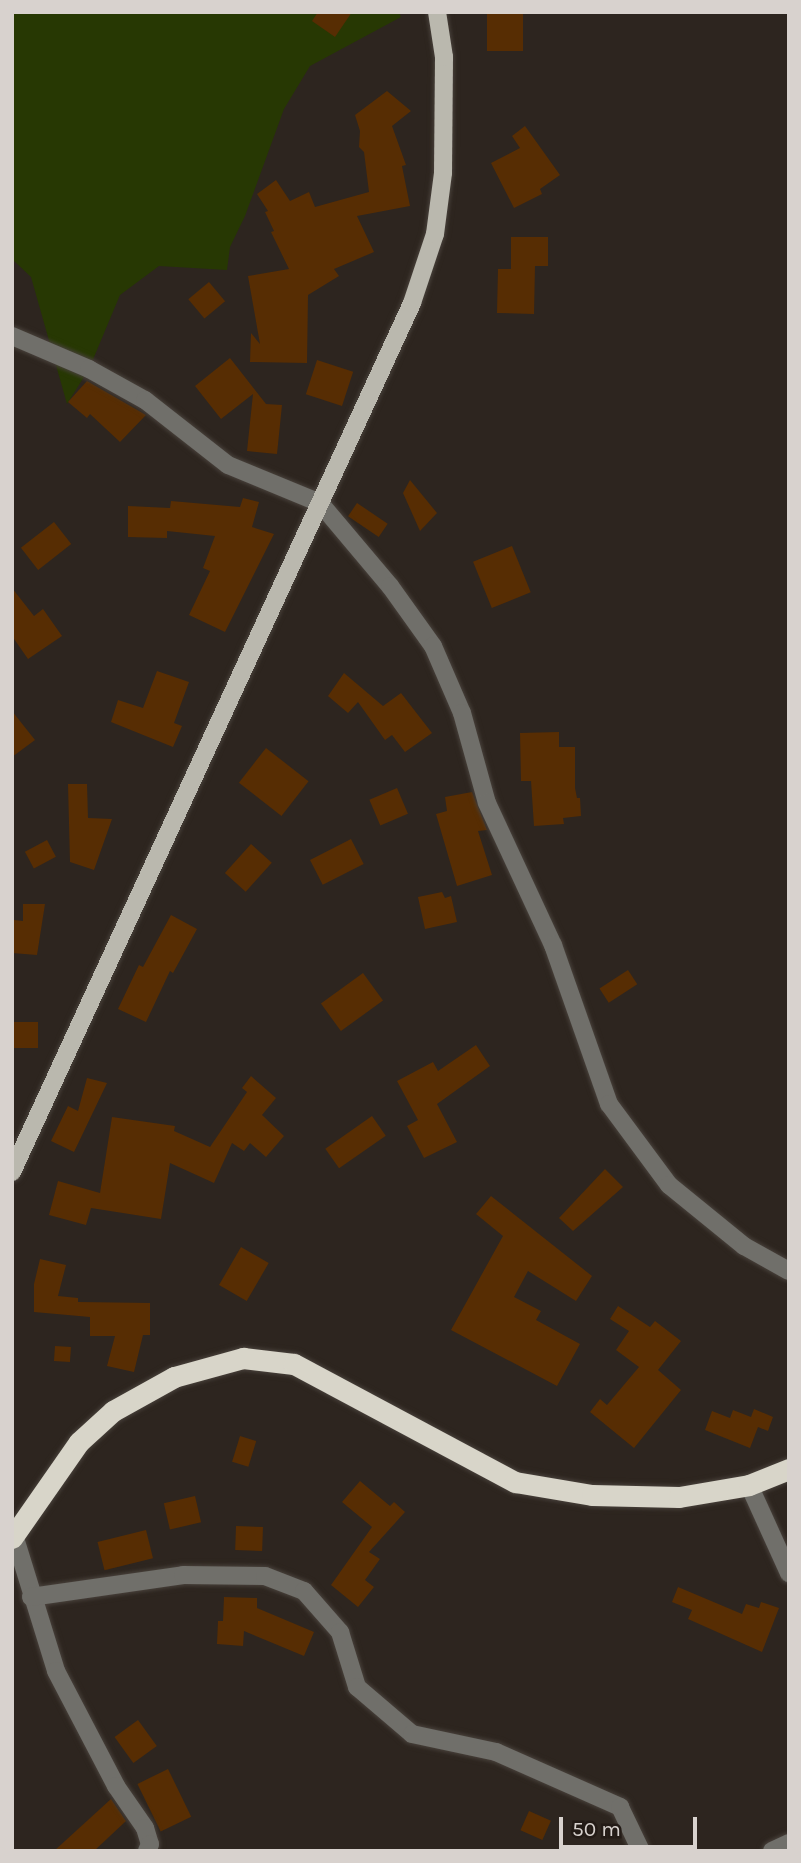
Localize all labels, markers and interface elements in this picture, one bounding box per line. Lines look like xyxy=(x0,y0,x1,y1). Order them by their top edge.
scale bar xyxy=(563,1804,701,1848)
text: 50 m xyxy=(572,1817,621,1841)

